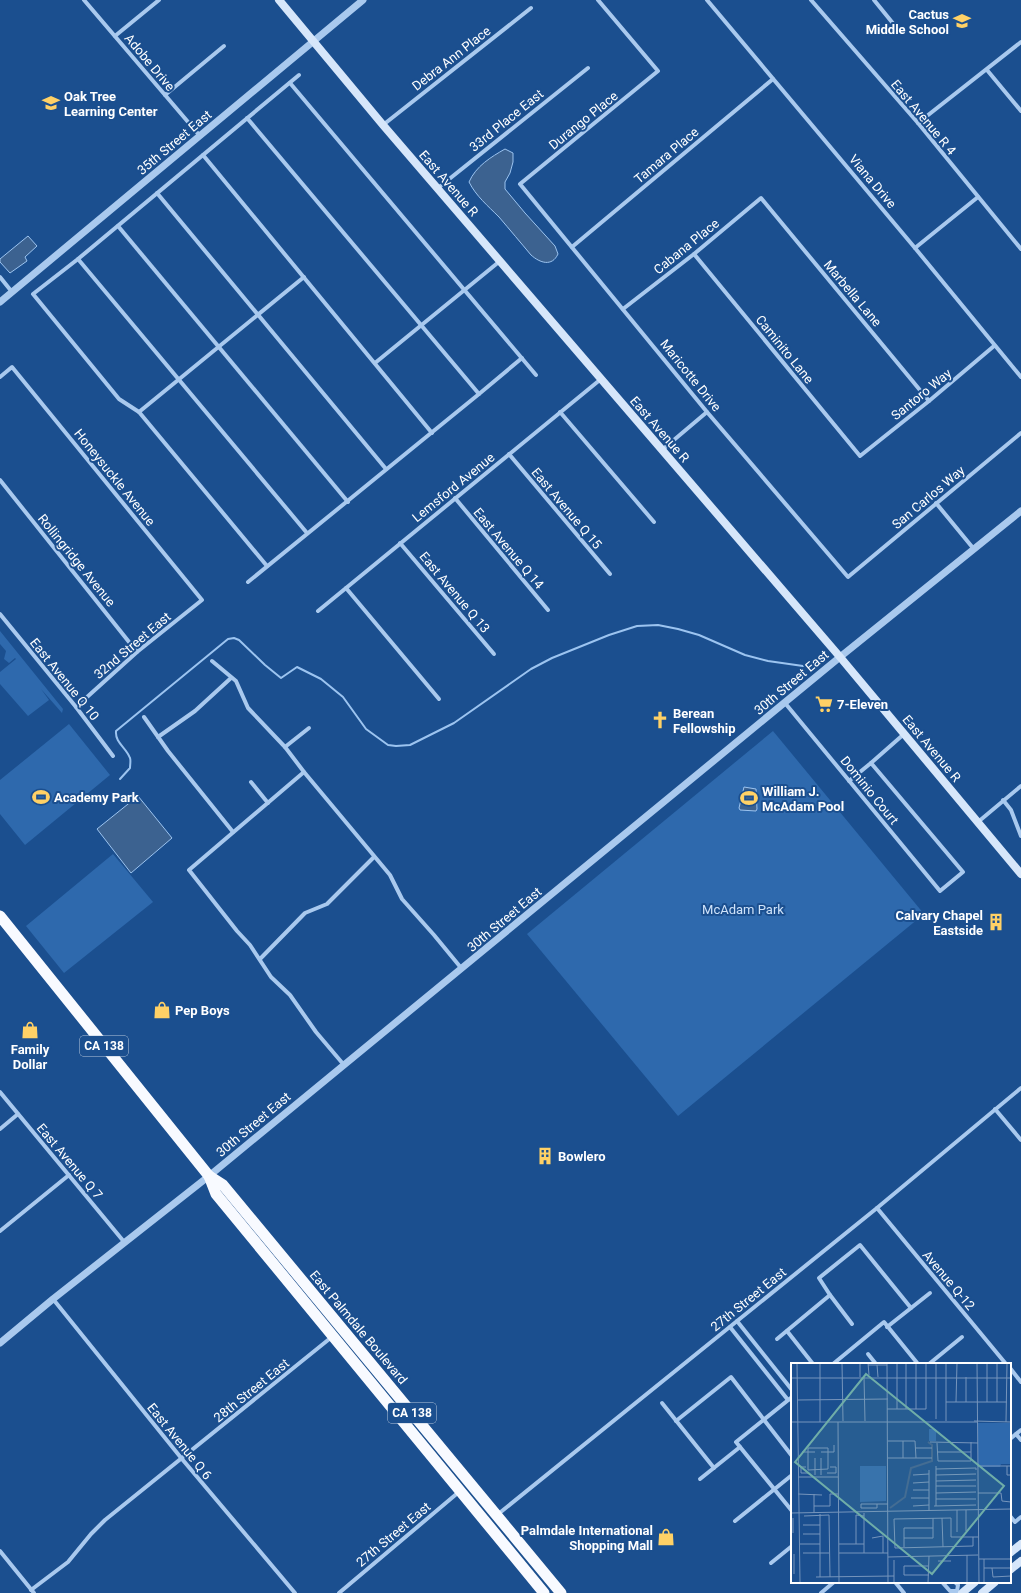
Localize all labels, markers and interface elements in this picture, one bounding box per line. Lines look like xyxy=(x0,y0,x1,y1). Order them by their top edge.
place label: Cactus Middle School xyxy=(866,7,949,37)
school or university icon: Cactus Middle School xyxy=(952,11,972,31)
street label: Debra Ann Place xyxy=(409,23,494,94)
street label: Adobe Drive xyxy=(121,31,178,94)
street label: East Avenue R 4 xyxy=(888,77,960,158)
street label: 33rd Place East xyxy=(467,86,546,155)
street label: Durango Place xyxy=(546,88,621,153)
place label: Oak Tree Learning Center xyxy=(64,89,158,119)
school or university icon: Oak Tree Learning Center xyxy=(41,93,61,113)
street label: 35th Street East xyxy=(134,107,214,178)
street label: Tamara Place xyxy=(631,124,702,187)
street label: East Avenue R xyxy=(416,147,481,219)
street label: Viana Drive xyxy=(846,152,899,211)
street label: Cabana Place xyxy=(651,215,722,277)
street label: Marbella Lane xyxy=(821,257,885,330)
street label: Caminito Lane xyxy=(753,312,817,386)
street label: Maricotte Drive xyxy=(657,336,724,414)
street label: Santoro Way xyxy=(888,366,954,423)
street label: East Avenue R xyxy=(627,393,692,465)
street label: Honeysuckle Avenue xyxy=(71,426,158,529)
street label: Lemsford Avenue xyxy=(409,450,497,525)
street label: San Carlos Way xyxy=(889,463,968,532)
street label: East Avenue Q 15 xyxy=(528,465,605,552)
street label: East Avenue Q 14 xyxy=(470,505,547,592)
street label: Rollingridge Avenue xyxy=(35,511,118,609)
street label: East Avenue Q 13 xyxy=(416,549,493,636)
street label: 32nd Street East xyxy=(91,609,174,682)
street label: East Avenue Q 10 xyxy=(27,635,102,723)
street label: 30th Street East xyxy=(751,647,831,718)
supermarket icon: 7-Eleven xyxy=(814,694,834,714)
place label: 7-Eleven xyxy=(837,697,888,712)
place label: Berean Fellowship xyxy=(673,706,736,736)
church icon: Berean Fellowship xyxy=(650,710,670,730)
street label: East Avenue R xyxy=(899,712,964,785)
street label: Dominio Court xyxy=(838,753,902,827)
place label: William J. McAdam Pool xyxy=(762,784,844,814)
sports icon: Academy Park xyxy=(31,787,51,807)
sports icon: William J. McAdam Pool xyxy=(739,788,759,808)
place label: Academy Park xyxy=(54,790,140,805)
street label: 30th Street East xyxy=(464,884,544,955)
park label: McAdam Park xyxy=(702,902,784,917)
place label: Calvary Chapel Eastside xyxy=(895,908,983,938)
building icon: Calvary Chapel Eastside xyxy=(986,912,1006,932)
shop icon: Pep Boys xyxy=(152,1000,172,1020)
place label: Pep Boys xyxy=(175,1003,230,1018)
shop icon: Family Dollar xyxy=(20,1020,40,1040)
road number: CA 138 xyxy=(80,1036,128,1056)
place label: Family Dollar xyxy=(11,1042,50,1072)
street label: 30th Street East xyxy=(213,1089,293,1160)
street label: East Avenue Q 7 xyxy=(34,1121,106,1202)
building icon: Bowlero xyxy=(535,1146,555,1166)
place label: Bowlero xyxy=(558,1149,606,1164)
street label: Avenue Q-12 xyxy=(919,1248,978,1313)
street label: 27th Street East xyxy=(708,1265,789,1334)
street label: East Palmdale Boulevard xyxy=(307,1267,411,1387)
street label: 28th Street East xyxy=(211,1356,292,1425)
inset map xyxy=(791,1363,1011,1583)
street label: East Avenue Q 6 xyxy=(144,1400,215,1483)
road number: CA 138 xyxy=(388,1403,436,1423)
street label: 27th Street East xyxy=(353,1499,433,1570)
place label: Palmdale International Shopping Mall xyxy=(521,1523,653,1553)
shop icon: Palmdale International Shopping Mall xyxy=(656,1527,676,1547)

